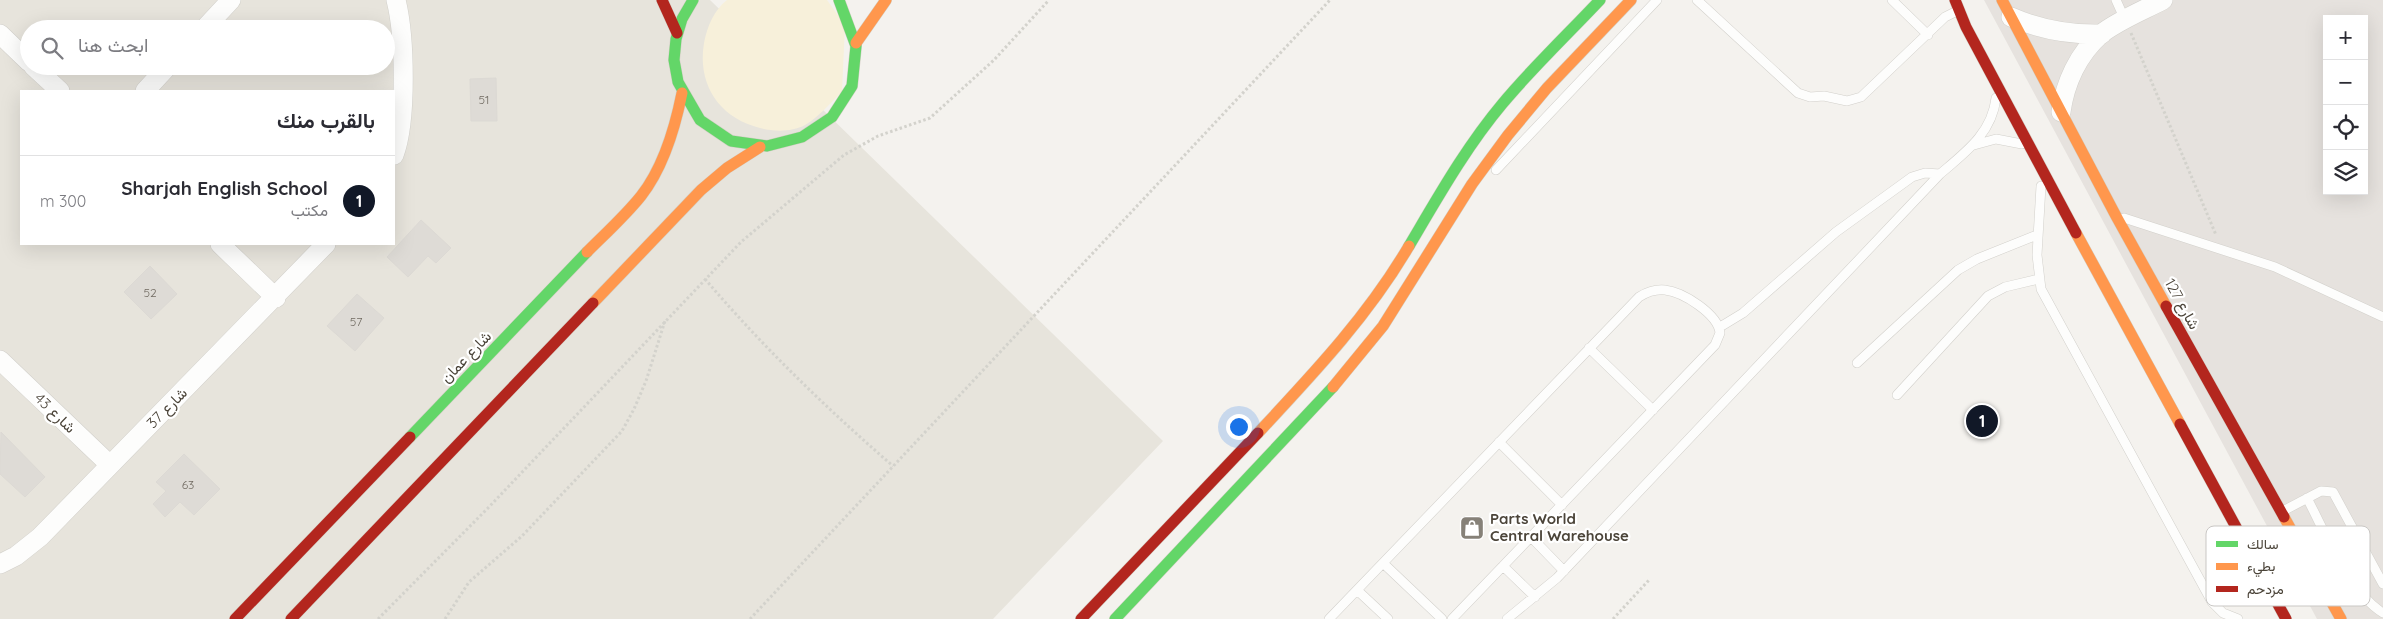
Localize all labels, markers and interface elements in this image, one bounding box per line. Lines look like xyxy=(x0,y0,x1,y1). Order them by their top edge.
map controls xyxy=(2323,15,2368,195)
button: + xyxy=(2323,15,2368,60)
search box xyxy=(20,20,395,75)
text: ابحث هنا xyxy=(78,33,148,57)
icon: search xyxy=(38,34,66,62)
button: − xyxy=(2323,60,2368,105)
house number: 51 xyxy=(479,92,489,107)
button: locate xyxy=(2323,105,2368,150)
text: بالقرب منك xyxy=(277,107,375,133)
button: layers xyxy=(2323,150,2368,195)
text: Sharjah English School xyxy=(121,176,328,200)
text: 300 m xyxy=(40,191,86,211)
text: 1 xyxy=(356,191,362,211)
text: مكتب xyxy=(291,200,328,220)
street label: شارع 127 xyxy=(2159,275,2204,334)
house number: 52 xyxy=(143,285,157,300)
house number: 57 xyxy=(350,314,362,329)
street label: شارع عمان xyxy=(436,327,497,388)
street label: شارع 37 xyxy=(142,383,193,433)
street label: شارع 43 xyxy=(29,388,80,438)
pin: 1 xyxy=(1966,402,1998,440)
your location xyxy=(1226,414,1252,440)
house number: 63 xyxy=(182,477,194,492)
place label: Parts World Central Warehouse xyxy=(1490,509,1629,545)
shop icon: Parts World Central Warehouse xyxy=(1459,515,1485,541)
legend xyxy=(2206,526,2370,606)
text: سالك xyxy=(2247,535,2278,553)
text: بطيء xyxy=(2247,557,2275,578)
text: مزدحم xyxy=(2247,580,2284,598)

